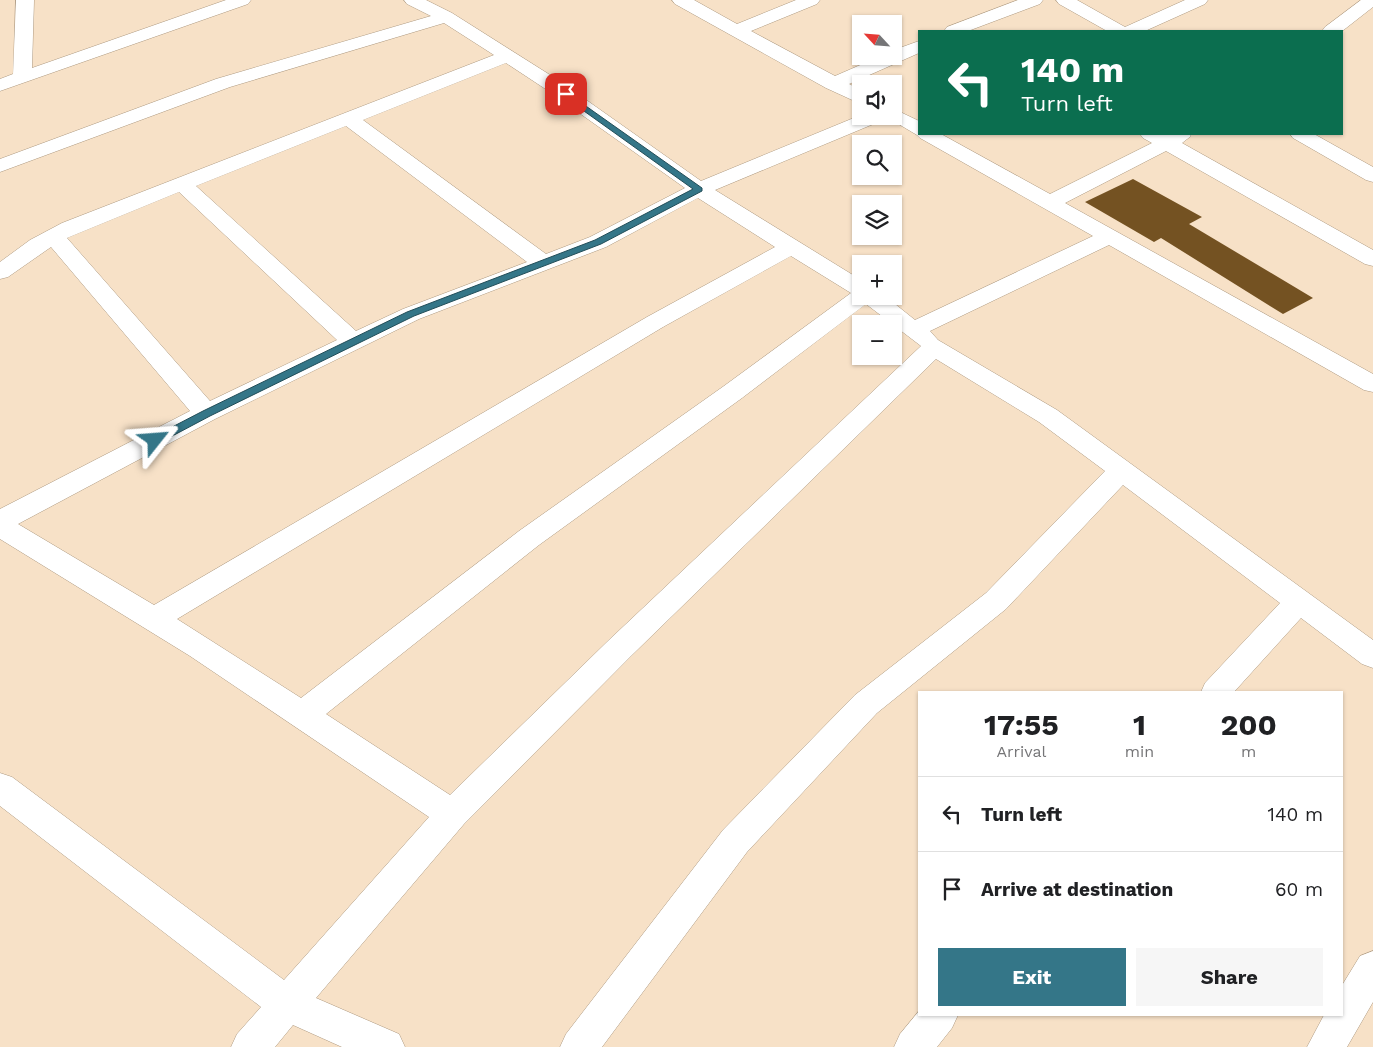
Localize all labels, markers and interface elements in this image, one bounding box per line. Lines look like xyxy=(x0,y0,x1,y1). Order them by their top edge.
north arrow xyxy=(852,15,902,65)
map controls xyxy=(852,15,902,365)
text: 140 m xyxy=(1021,49,1124,91)
icon: left xyxy=(938,50,1003,115)
pin xyxy=(545,73,587,115)
button: sound xyxy=(852,75,902,125)
icon: arrive xyxy=(552,80,580,108)
text: Turn left xyxy=(1021,91,1113,116)
button: search xyxy=(852,135,902,185)
button: layers xyxy=(852,195,902,245)
button: + xyxy=(852,255,902,305)
button: − xyxy=(852,315,902,365)
position arrow xyxy=(128,413,180,465)
text: 17:55 xyxy=(984,707,1059,742)
text: 1 xyxy=(1133,707,1146,742)
text: 200 xyxy=(1220,707,1277,742)
text: Arrival xyxy=(996,742,1046,761)
text: min xyxy=(1125,742,1154,761)
text: m xyxy=(1241,742,1256,761)
icon: left xyxy=(938,800,966,828)
text: Turn left xyxy=(981,803,1062,826)
text: 140 m xyxy=(1268,803,1323,826)
icon: arrive xyxy=(938,875,966,903)
text: Arrive at destination xyxy=(981,878,1173,901)
text: 60 m xyxy=(1275,878,1323,901)
button: Exit xyxy=(938,948,1126,1006)
button: Share xyxy=(1136,948,1323,1006)

